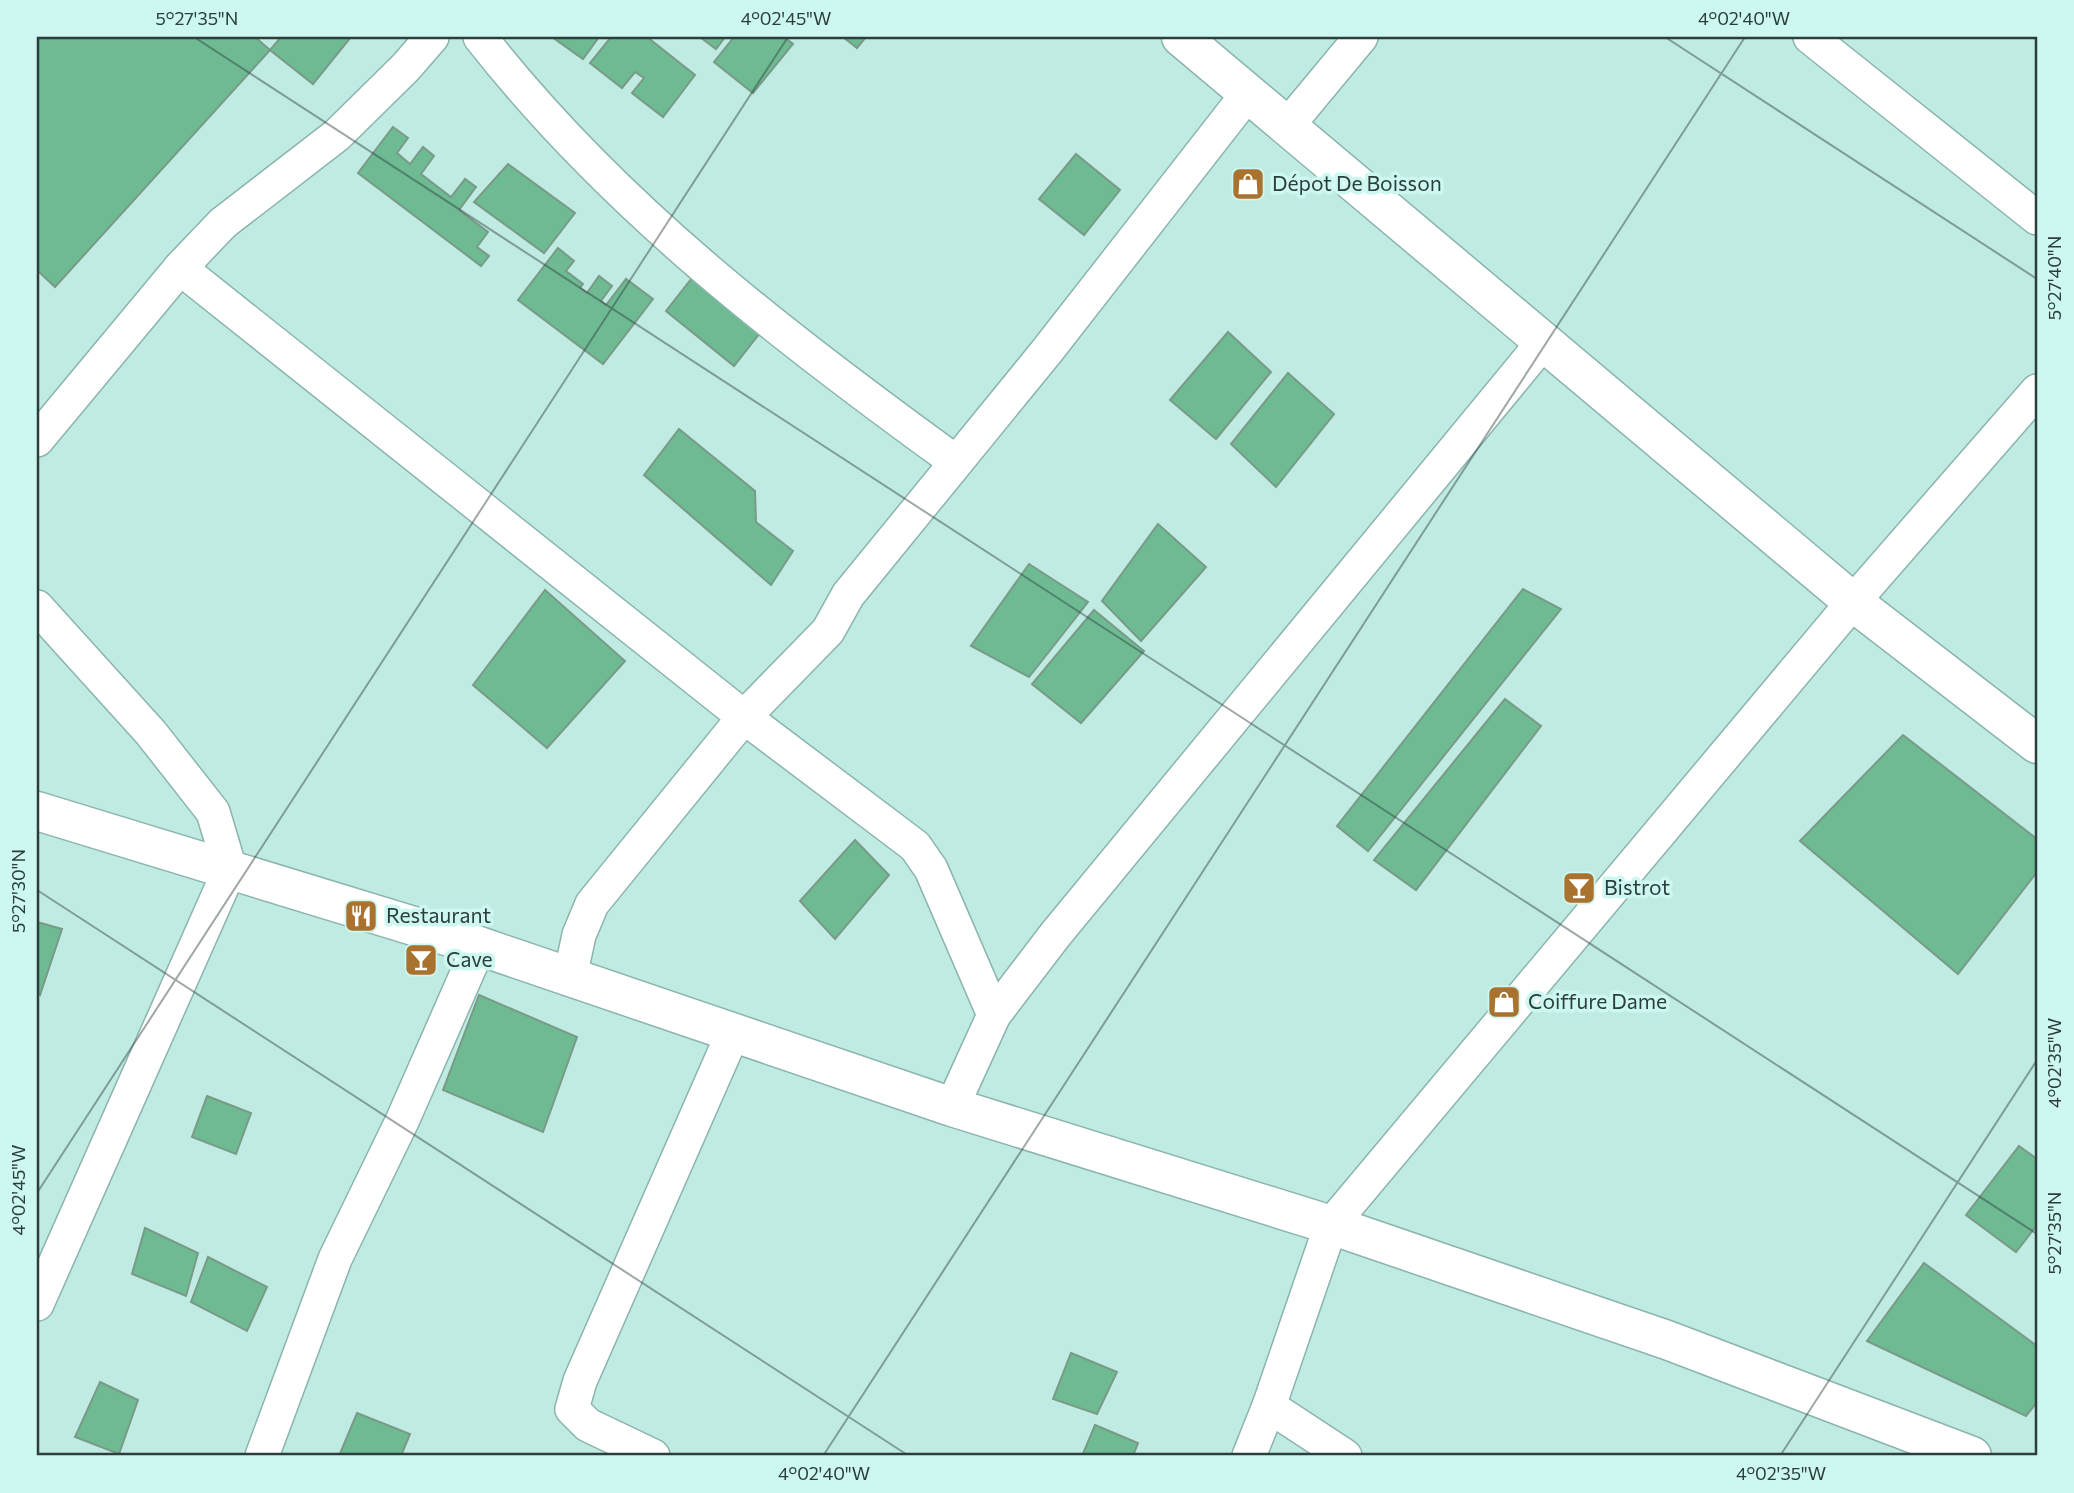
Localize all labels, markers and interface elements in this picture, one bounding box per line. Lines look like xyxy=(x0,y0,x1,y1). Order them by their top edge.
text: 5°27'35"N xyxy=(156,7,238,29)
text: 4°02'45"W xyxy=(741,7,831,29)
text: 4°02'40"W xyxy=(1698,7,1790,29)
shop icon: Dépot De Boisson xyxy=(1229,165,1267,203)
place label: Dépot De Boisson xyxy=(1272,170,1442,195)
text: 5°27'40"N xyxy=(2043,236,2065,320)
text: 5°27'30"N xyxy=(7,849,29,933)
bar icon: Bistrot xyxy=(1560,869,1598,907)
place label: Bistrot xyxy=(1604,874,1670,899)
restaurant icon: Restaurant xyxy=(342,897,380,935)
place label: Restaurant xyxy=(386,902,491,927)
bar icon: Cave xyxy=(402,941,440,979)
place label: Cave xyxy=(446,946,493,971)
shop icon: Coiffure Dame xyxy=(1485,983,1523,1021)
place label: Coiffure Dame xyxy=(1528,988,1667,1013)
text: 4°02'35"W xyxy=(2043,1018,2065,1108)
text: 4°02'45"W xyxy=(7,1145,29,1235)
text: 5°27'35"N xyxy=(2043,1192,2065,1274)
text: 4°02'40"W xyxy=(778,1462,870,1484)
text: 4°02'35"W xyxy=(1736,1462,1826,1484)

